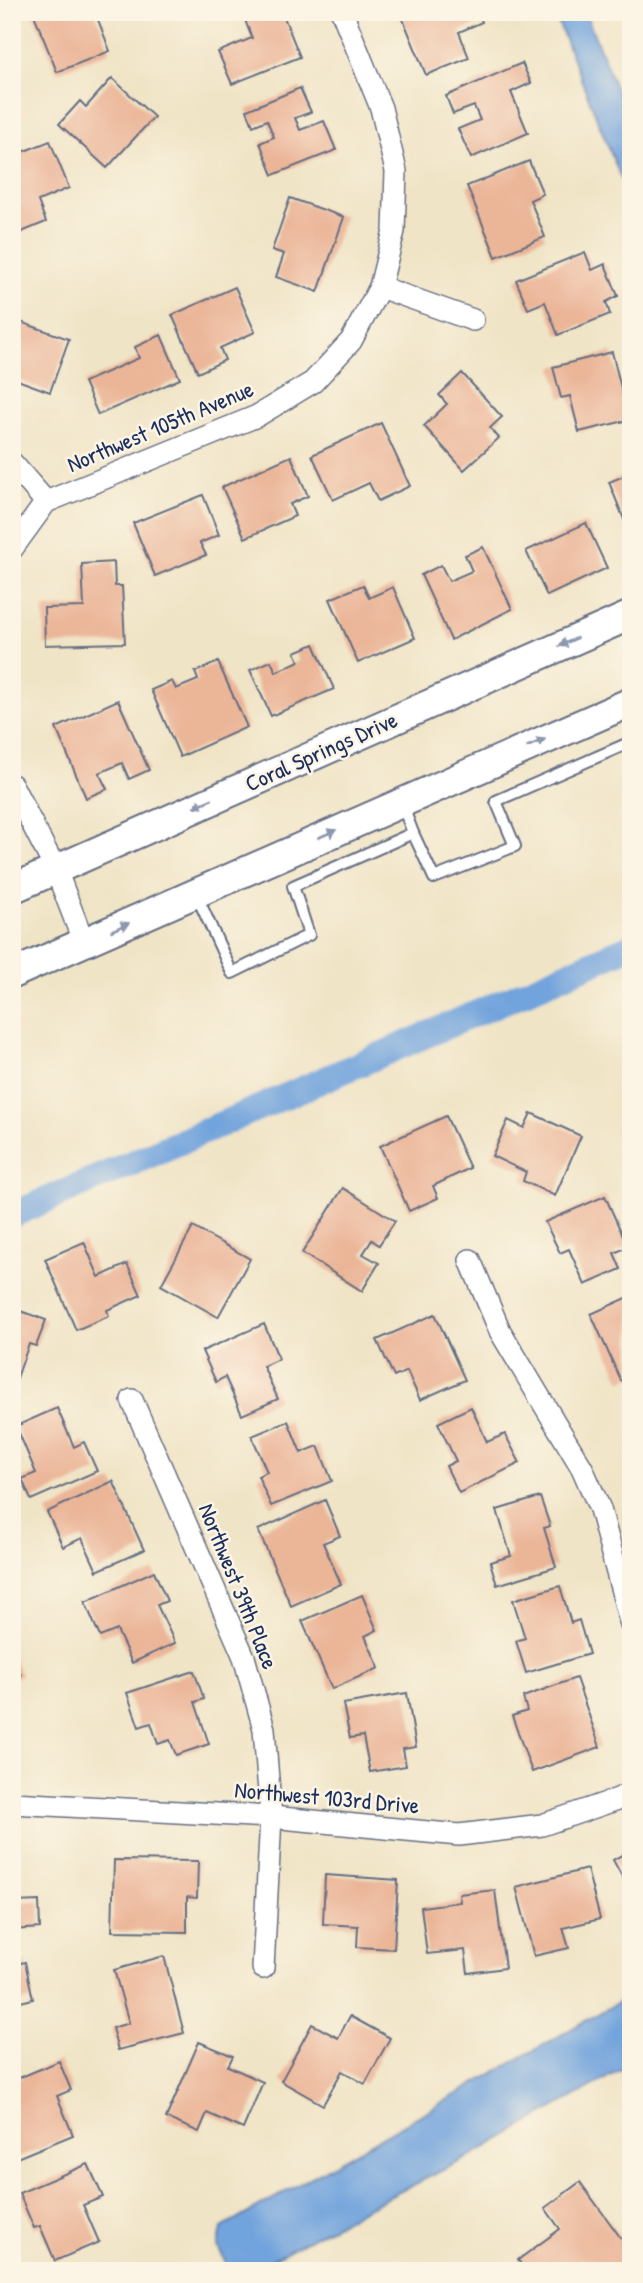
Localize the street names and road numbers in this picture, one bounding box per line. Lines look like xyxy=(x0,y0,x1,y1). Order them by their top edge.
street label: Northwest 105th Avenue xyxy=(62,373,258,479)
street label: Coral Springs Drive xyxy=(240,704,402,798)
street label: Northwest 39th Place xyxy=(192,1499,286,1673)
street label: Northwest 103rd Drive xyxy=(233,1773,421,1821)

